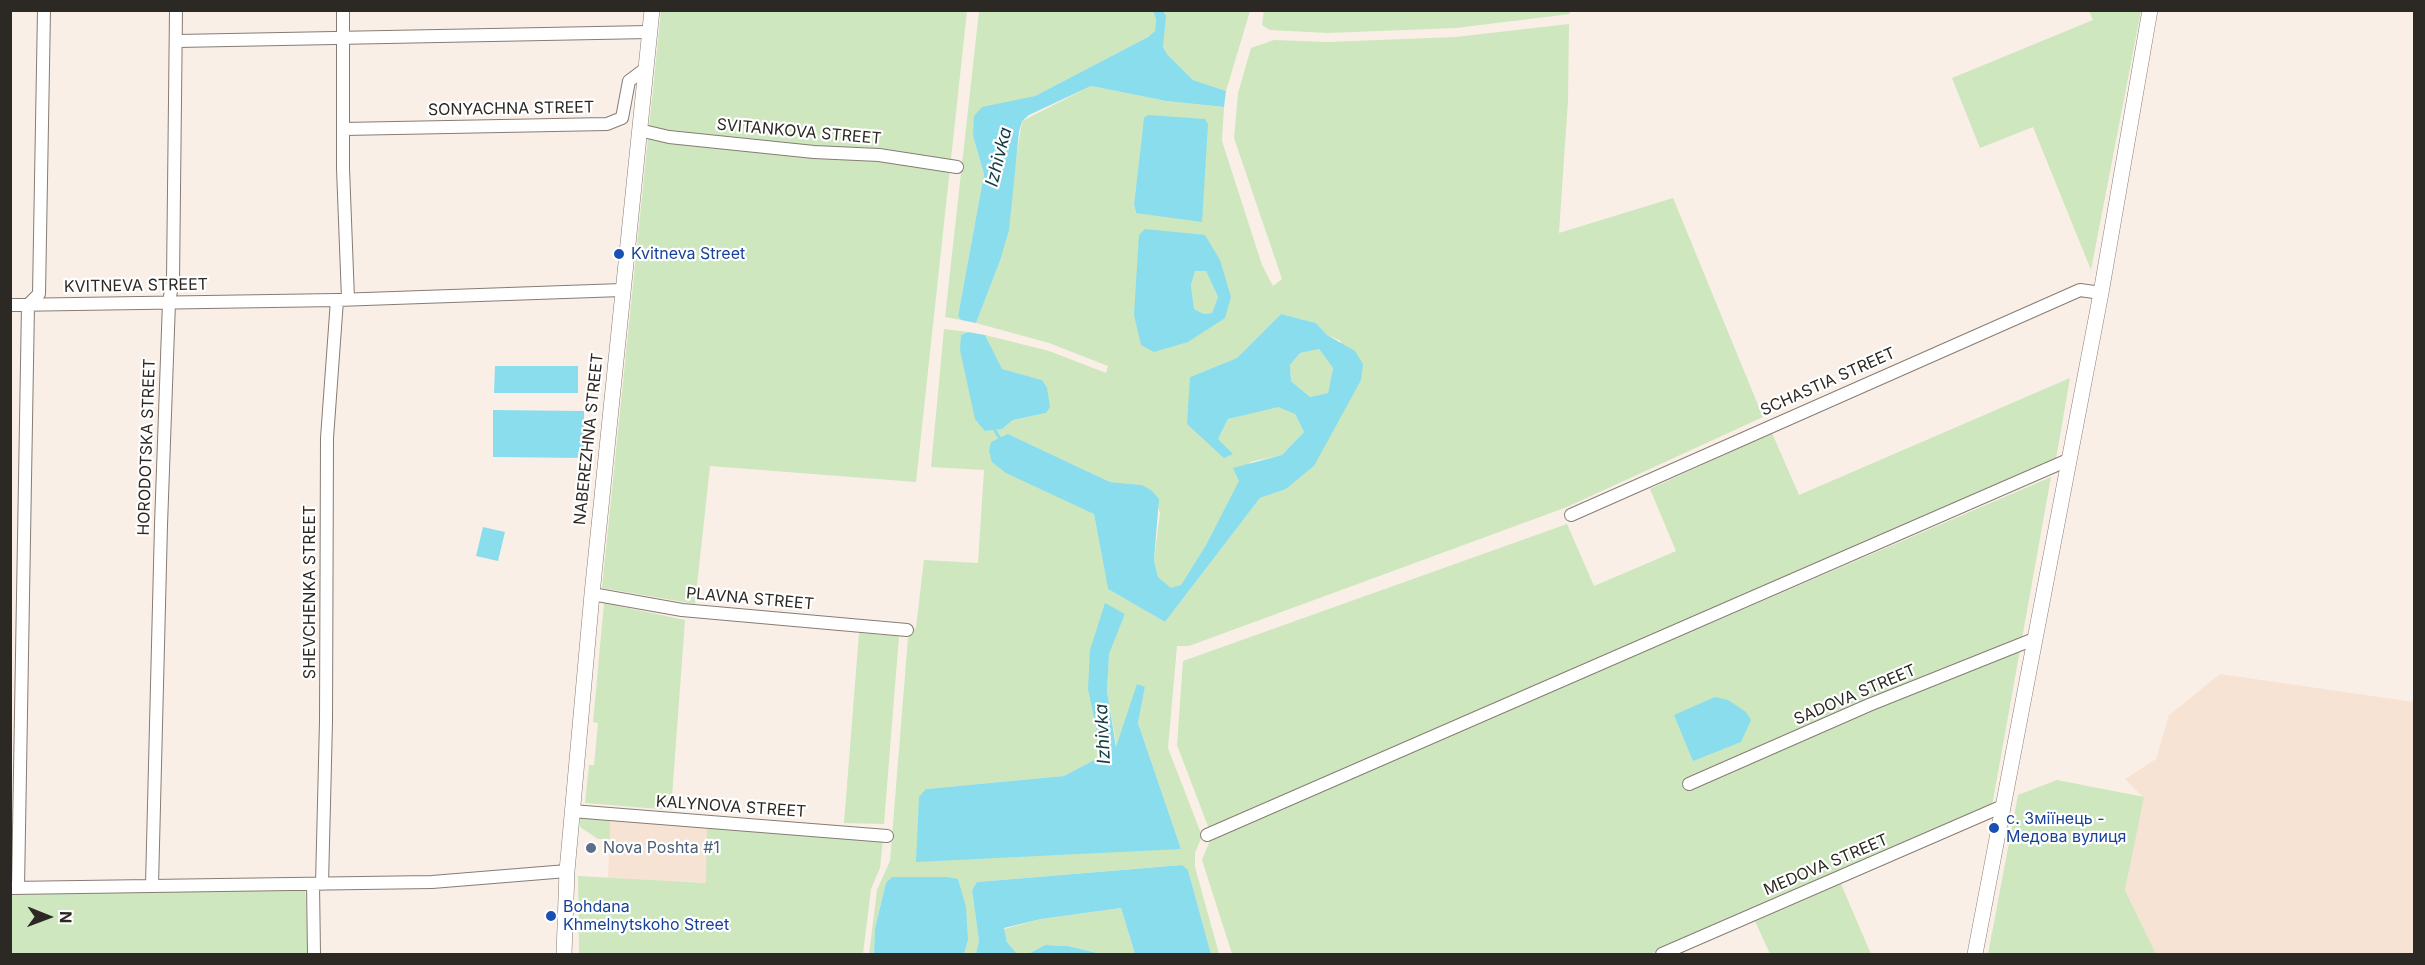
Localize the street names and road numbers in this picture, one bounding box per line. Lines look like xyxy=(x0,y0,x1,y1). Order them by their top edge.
street label: SONYACHNA STREET xyxy=(428,98,594,120)
street label: SVITANKOVA STREET xyxy=(716,115,882,149)
street label: KVITNEVA STREET xyxy=(64,275,208,297)
street label: SCHASTIA STREET xyxy=(1758,344,1898,420)
street label: NABEREZHNA STREET xyxy=(570,352,608,526)
street label: HORODOTSKA STREET xyxy=(134,358,160,536)
street label: SHEVCHENKA STREET xyxy=(300,505,320,679)
street label: PLAVNA STREET xyxy=(685,584,815,614)
street label: SADOVA STREET xyxy=(1791,661,1919,729)
street label: KALYNOVA STREET xyxy=(655,792,807,822)
street label: MEDOVA STREET xyxy=(1761,830,1891,900)

